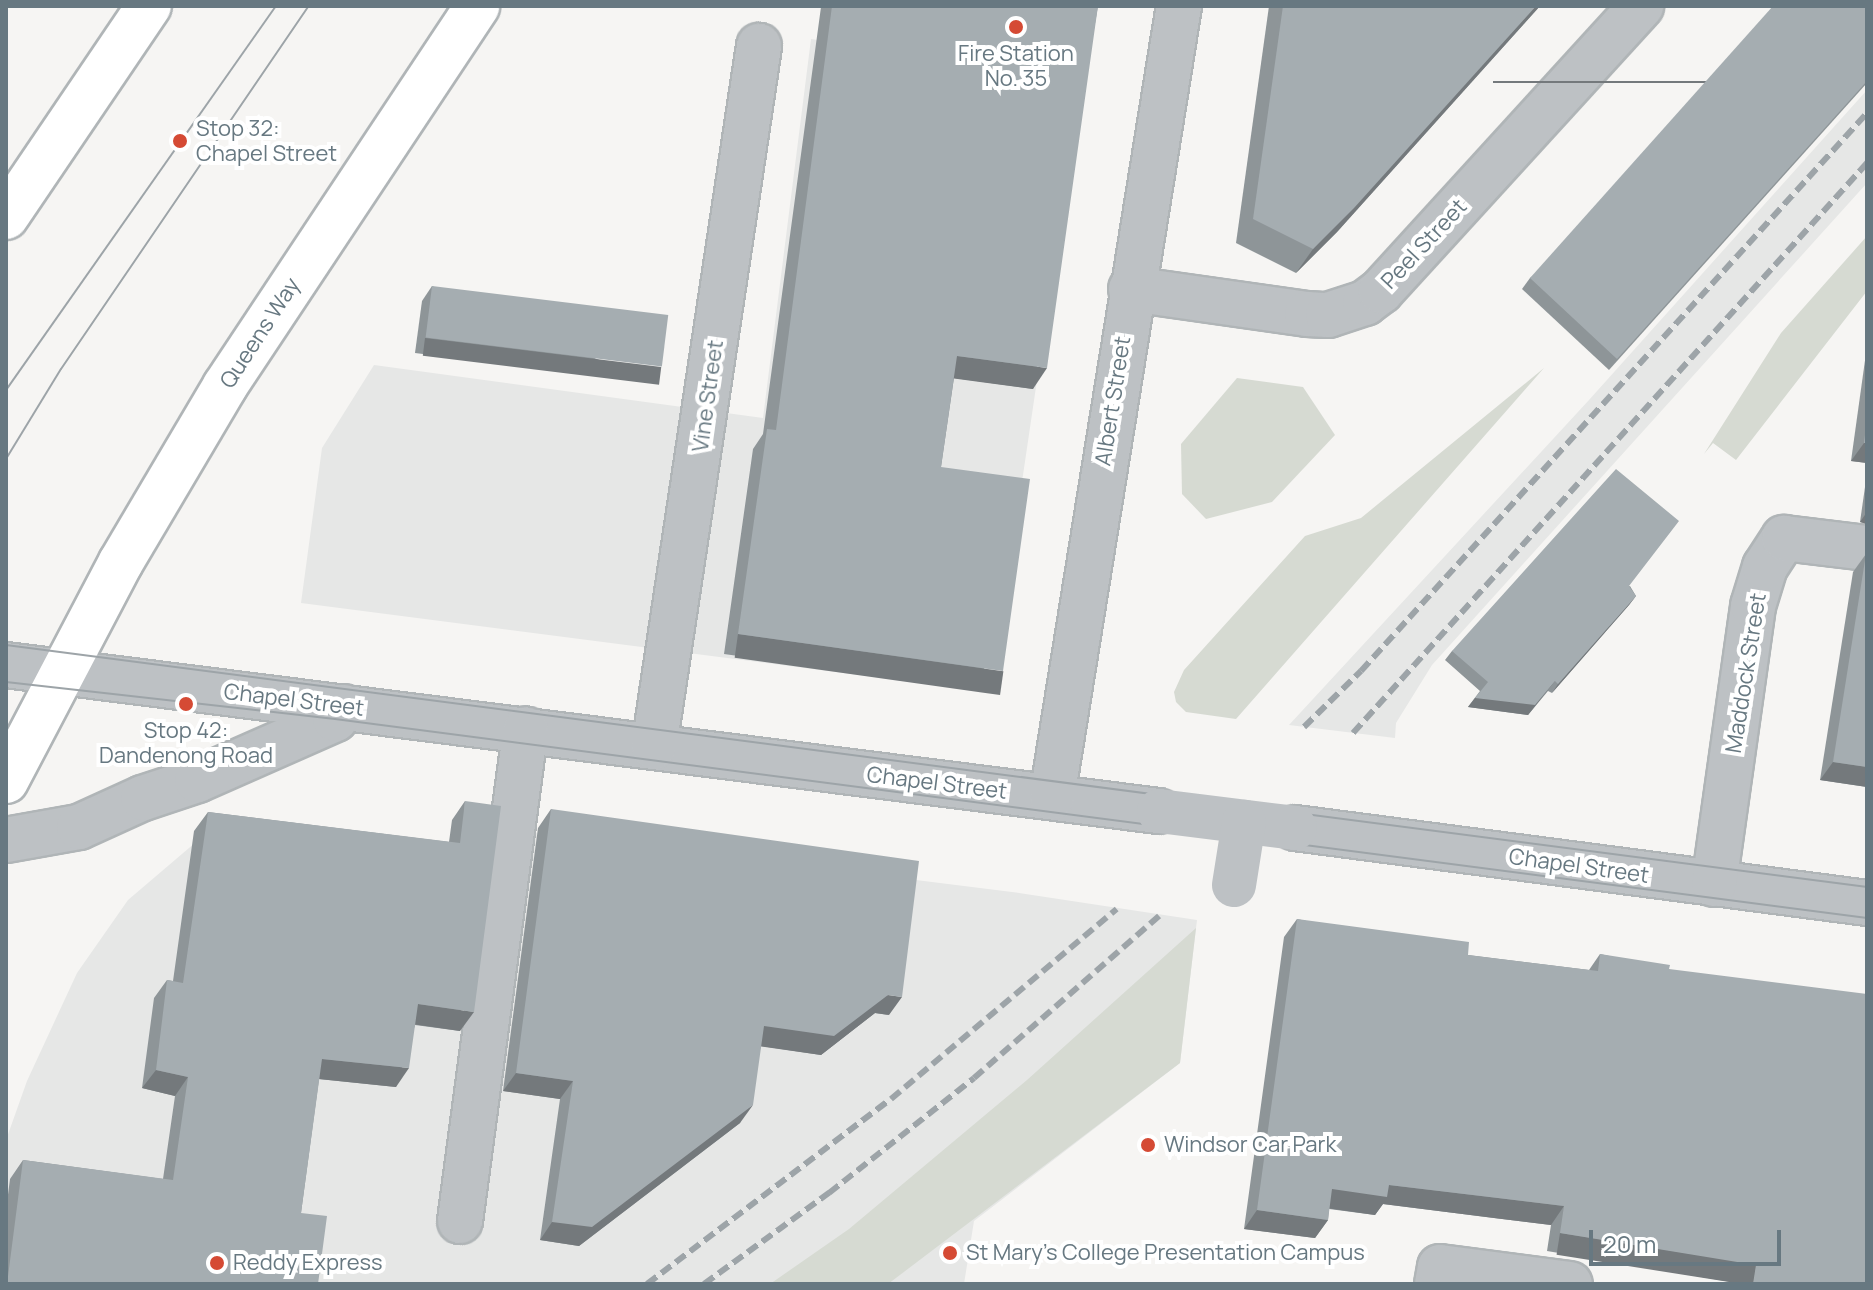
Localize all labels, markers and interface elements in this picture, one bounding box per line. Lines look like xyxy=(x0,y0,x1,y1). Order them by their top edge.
marker: Fire Station No. 35 xyxy=(1007,18,1025,36)
place label: Fire Station No. 35 xyxy=(958,40,1074,92)
place label: Stop 32: Chapel Street xyxy=(196,115,337,166)
marker: Stop 32: Chapel Street xyxy=(171,132,189,150)
street label: Peel Street xyxy=(1376,194,1472,294)
street label: Queens Way xyxy=(215,273,305,393)
street label: Albert Street xyxy=(1090,334,1136,468)
street label: Vine Street xyxy=(687,338,729,454)
street label: Maddock Street xyxy=(1720,591,1772,755)
street label: Chapel Street xyxy=(222,678,366,722)
marker: Stop 42: Dandenong Road xyxy=(177,695,195,713)
place label: Stop 42: Dandenong Road xyxy=(99,717,273,768)
street label: Chapel Street xyxy=(865,761,1009,805)
street label: Chapel Street xyxy=(1507,843,1651,889)
place label: Windsor Car Park xyxy=(1164,1132,1336,1158)
marker: Windsor Car Park xyxy=(1139,1136,1157,1154)
scale bar xyxy=(1593,1214,1785,1264)
text: 20 m xyxy=(1603,1227,1656,1260)
place label: St Mary's College Presentation Campus xyxy=(966,1240,1365,1266)
marker: St Mary's College Presentation Campus xyxy=(941,1244,959,1262)
place label: Reddy Express xyxy=(233,1250,383,1276)
marker: Reddy Express xyxy=(208,1254,226,1272)

